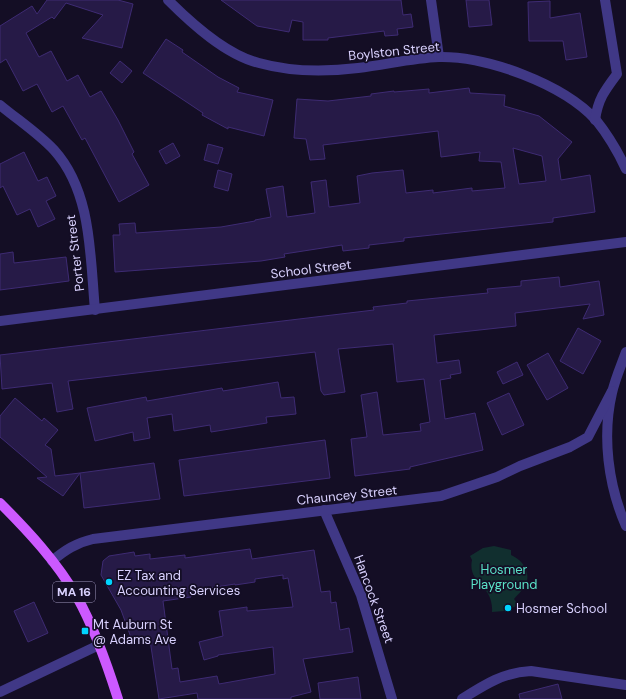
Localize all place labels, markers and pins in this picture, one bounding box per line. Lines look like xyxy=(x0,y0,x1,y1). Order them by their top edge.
place label: EZ Tax and Accounting Services xyxy=(117,567,240,599)
marker: EZ Tax and Accounting Services xyxy=(104,577,114,587)
place label: Hosmer School xyxy=(516,600,607,617)
marker: Hosmer School xyxy=(503,603,513,613)
place label: Mt Auburn St @ Adams Ave xyxy=(93,616,176,648)
marker: Mt Auburn St @ Adams Ave xyxy=(80,626,90,636)

